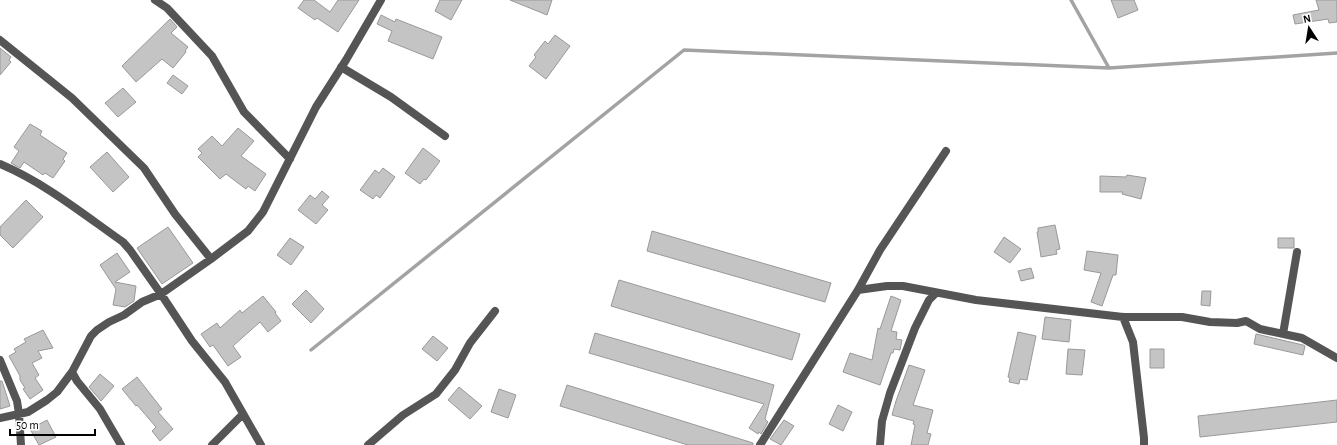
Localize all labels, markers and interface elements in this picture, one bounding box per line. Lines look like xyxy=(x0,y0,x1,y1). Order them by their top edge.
north arrow xyxy=(1289,8,1329,48)
text: N xyxy=(1302,13,1312,25)
scale bar xyxy=(10,411,95,437)
text: 50 m xyxy=(16,419,39,431)

